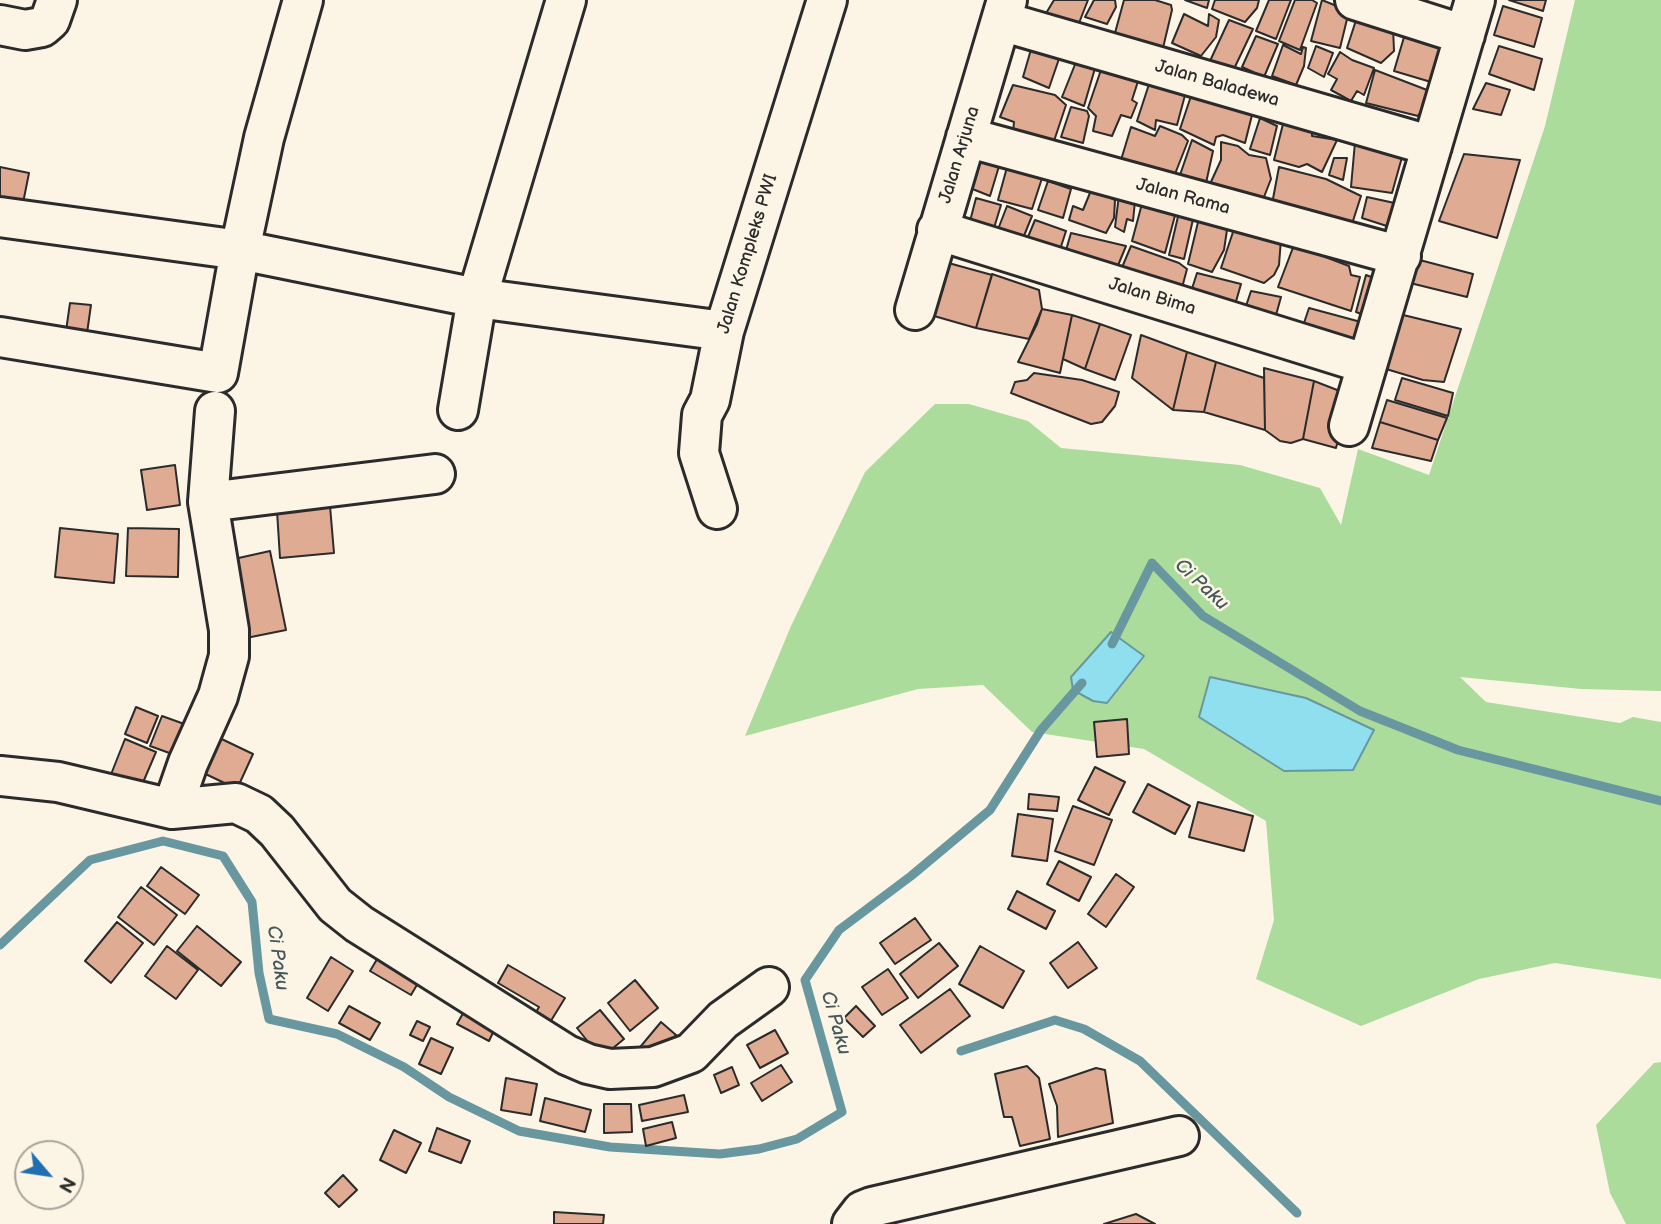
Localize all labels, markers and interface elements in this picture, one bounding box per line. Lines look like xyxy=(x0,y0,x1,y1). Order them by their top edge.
street label: Jalan Baladewa xyxy=(1152,56,1282,112)
street label: Jalan Arjuna xyxy=(935,104,985,206)
street label: Jalan Kompleks PWI xyxy=(713,172,783,336)
street label: Jalan Rama xyxy=(1134,174,1232,220)
street label: Jalan Bima xyxy=(1106,274,1198,320)
water label: Ci Paku xyxy=(1169,554,1233,616)
water label: Ci Paku xyxy=(261,924,293,992)
water label: Ci Paku xyxy=(815,989,855,1057)
north arrow xyxy=(14,1140,84,1210)
text: N xyxy=(53,1173,80,1196)

